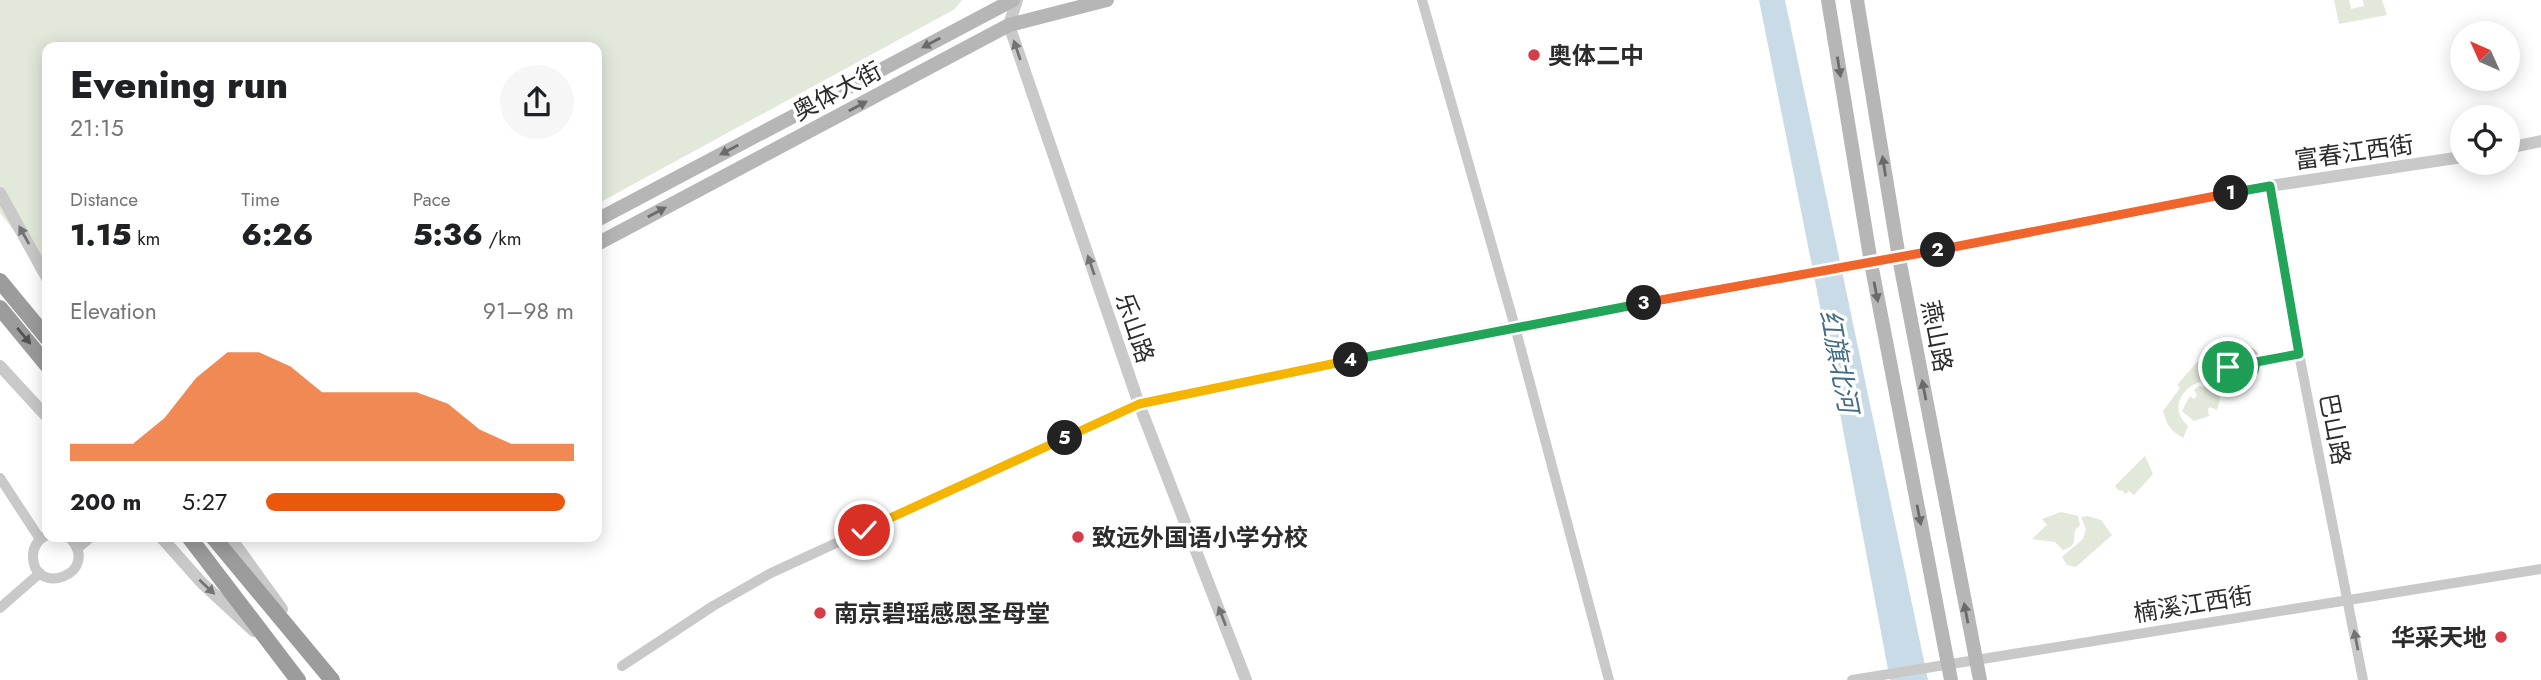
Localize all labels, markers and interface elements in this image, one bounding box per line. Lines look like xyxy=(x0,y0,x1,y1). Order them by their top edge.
north arrow xyxy=(2450,21,2520,91)
map controls xyxy=(2450,21,2520,175)
one-way arrow xyxy=(920,37,940,49)
place label: 奥体二中 xyxy=(1548,38,1644,73)
one-way arrow xyxy=(1011,40,1022,61)
marker: 奥体二中 xyxy=(1526,47,1542,63)
street label: 奥体大街 xyxy=(786,53,888,129)
one-way arrow xyxy=(1834,56,1845,78)
text: Evening run xyxy=(70,57,288,112)
button: share xyxy=(500,65,574,139)
one-way arrow xyxy=(848,100,868,111)
button: locate xyxy=(2450,105,2520,175)
text: 21:15 xyxy=(70,111,124,145)
street label: 富春江西街 xyxy=(2292,126,2416,178)
one-way arrow xyxy=(719,143,739,155)
one-way arrow xyxy=(1878,155,1889,177)
pin: 1 xyxy=(2214,176,2248,210)
text: 1 xyxy=(2226,179,2235,206)
text: Distance xyxy=(70,186,138,213)
text: Time xyxy=(241,186,280,213)
text: Pace xyxy=(413,186,451,213)
one-way arrow xyxy=(647,207,667,218)
text: 1.15 xyxy=(70,213,132,256)
text: 6:26 xyxy=(241,213,313,256)
text: 5:36 xyxy=(413,213,483,256)
text: km xyxy=(132,225,160,252)
text: /km xyxy=(483,225,521,252)
one-way arrow xyxy=(18,226,30,245)
pin: 2 xyxy=(1920,232,1955,268)
text: 2 xyxy=(1931,236,1944,263)
one-way arrow xyxy=(1085,255,1096,276)
one-way arrow xyxy=(1871,281,1882,303)
pin: 3 xyxy=(1626,286,1662,320)
street label: 乐山路 xyxy=(1107,288,1163,368)
text: 3 xyxy=(1638,289,1649,316)
text: Elevation xyxy=(70,294,157,328)
text: 91–98 m xyxy=(483,294,574,328)
street label: 燕山路 xyxy=(1913,297,1961,375)
water label: 红旗北河 xyxy=(1810,306,1869,421)
one-way arrow xyxy=(16,327,31,345)
pin xyxy=(2198,337,2258,397)
pin: 4 xyxy=(1334,342,1368,378)
text: 4 xyxy=(1344,346,1357,373)
icon: arrive xyxy=(2209,348,2247,386)
one-way arrow xyxy=(1918,379,1929,401)
street label: 巴山路 xyxy=(2311,390,2359,468)
pin: 5 xyxy=(1048,420,1082,456)
text: 5 xyxy=(1058,424,1071,451)
text: 200 m xyxy=(70,485,141,519)
text: 5:27 xyxy=(182,485,227,519)
pin xyxy=(834,500,894,560)
one-way arrow xyxy=(1914,504,1925,526)
icon: check xyxy=(845,511,883,549)
place label: 致远外国语小学分校 xyxy=(1092,520,1308,555)
marker: 致远外国语小学分校 xyxy=(1070,529,1086,545)
street label: 楠溪江西街 xyxy=(2131,577,2255,631)
one-way arrow xyxy=(198,579,215,595)
place label: 南京碧瑶感恩圣母堂 xyxy=(834,596,1050,631)
one-way arrow xyxy=(1961,602,1972,624)
marker: 南京碧瑶感恩圣母堂 xyxy=(812,605,828,621)
one-way arrow xyxy=(1216,606,1227,627)
place label: 华采天地 xyxy=(2391,620,2487,655)
one-way arrow xyxy=(2350,629,2361,651)
marker: 华采天地 xyxy=(2493,629,2509,645)

